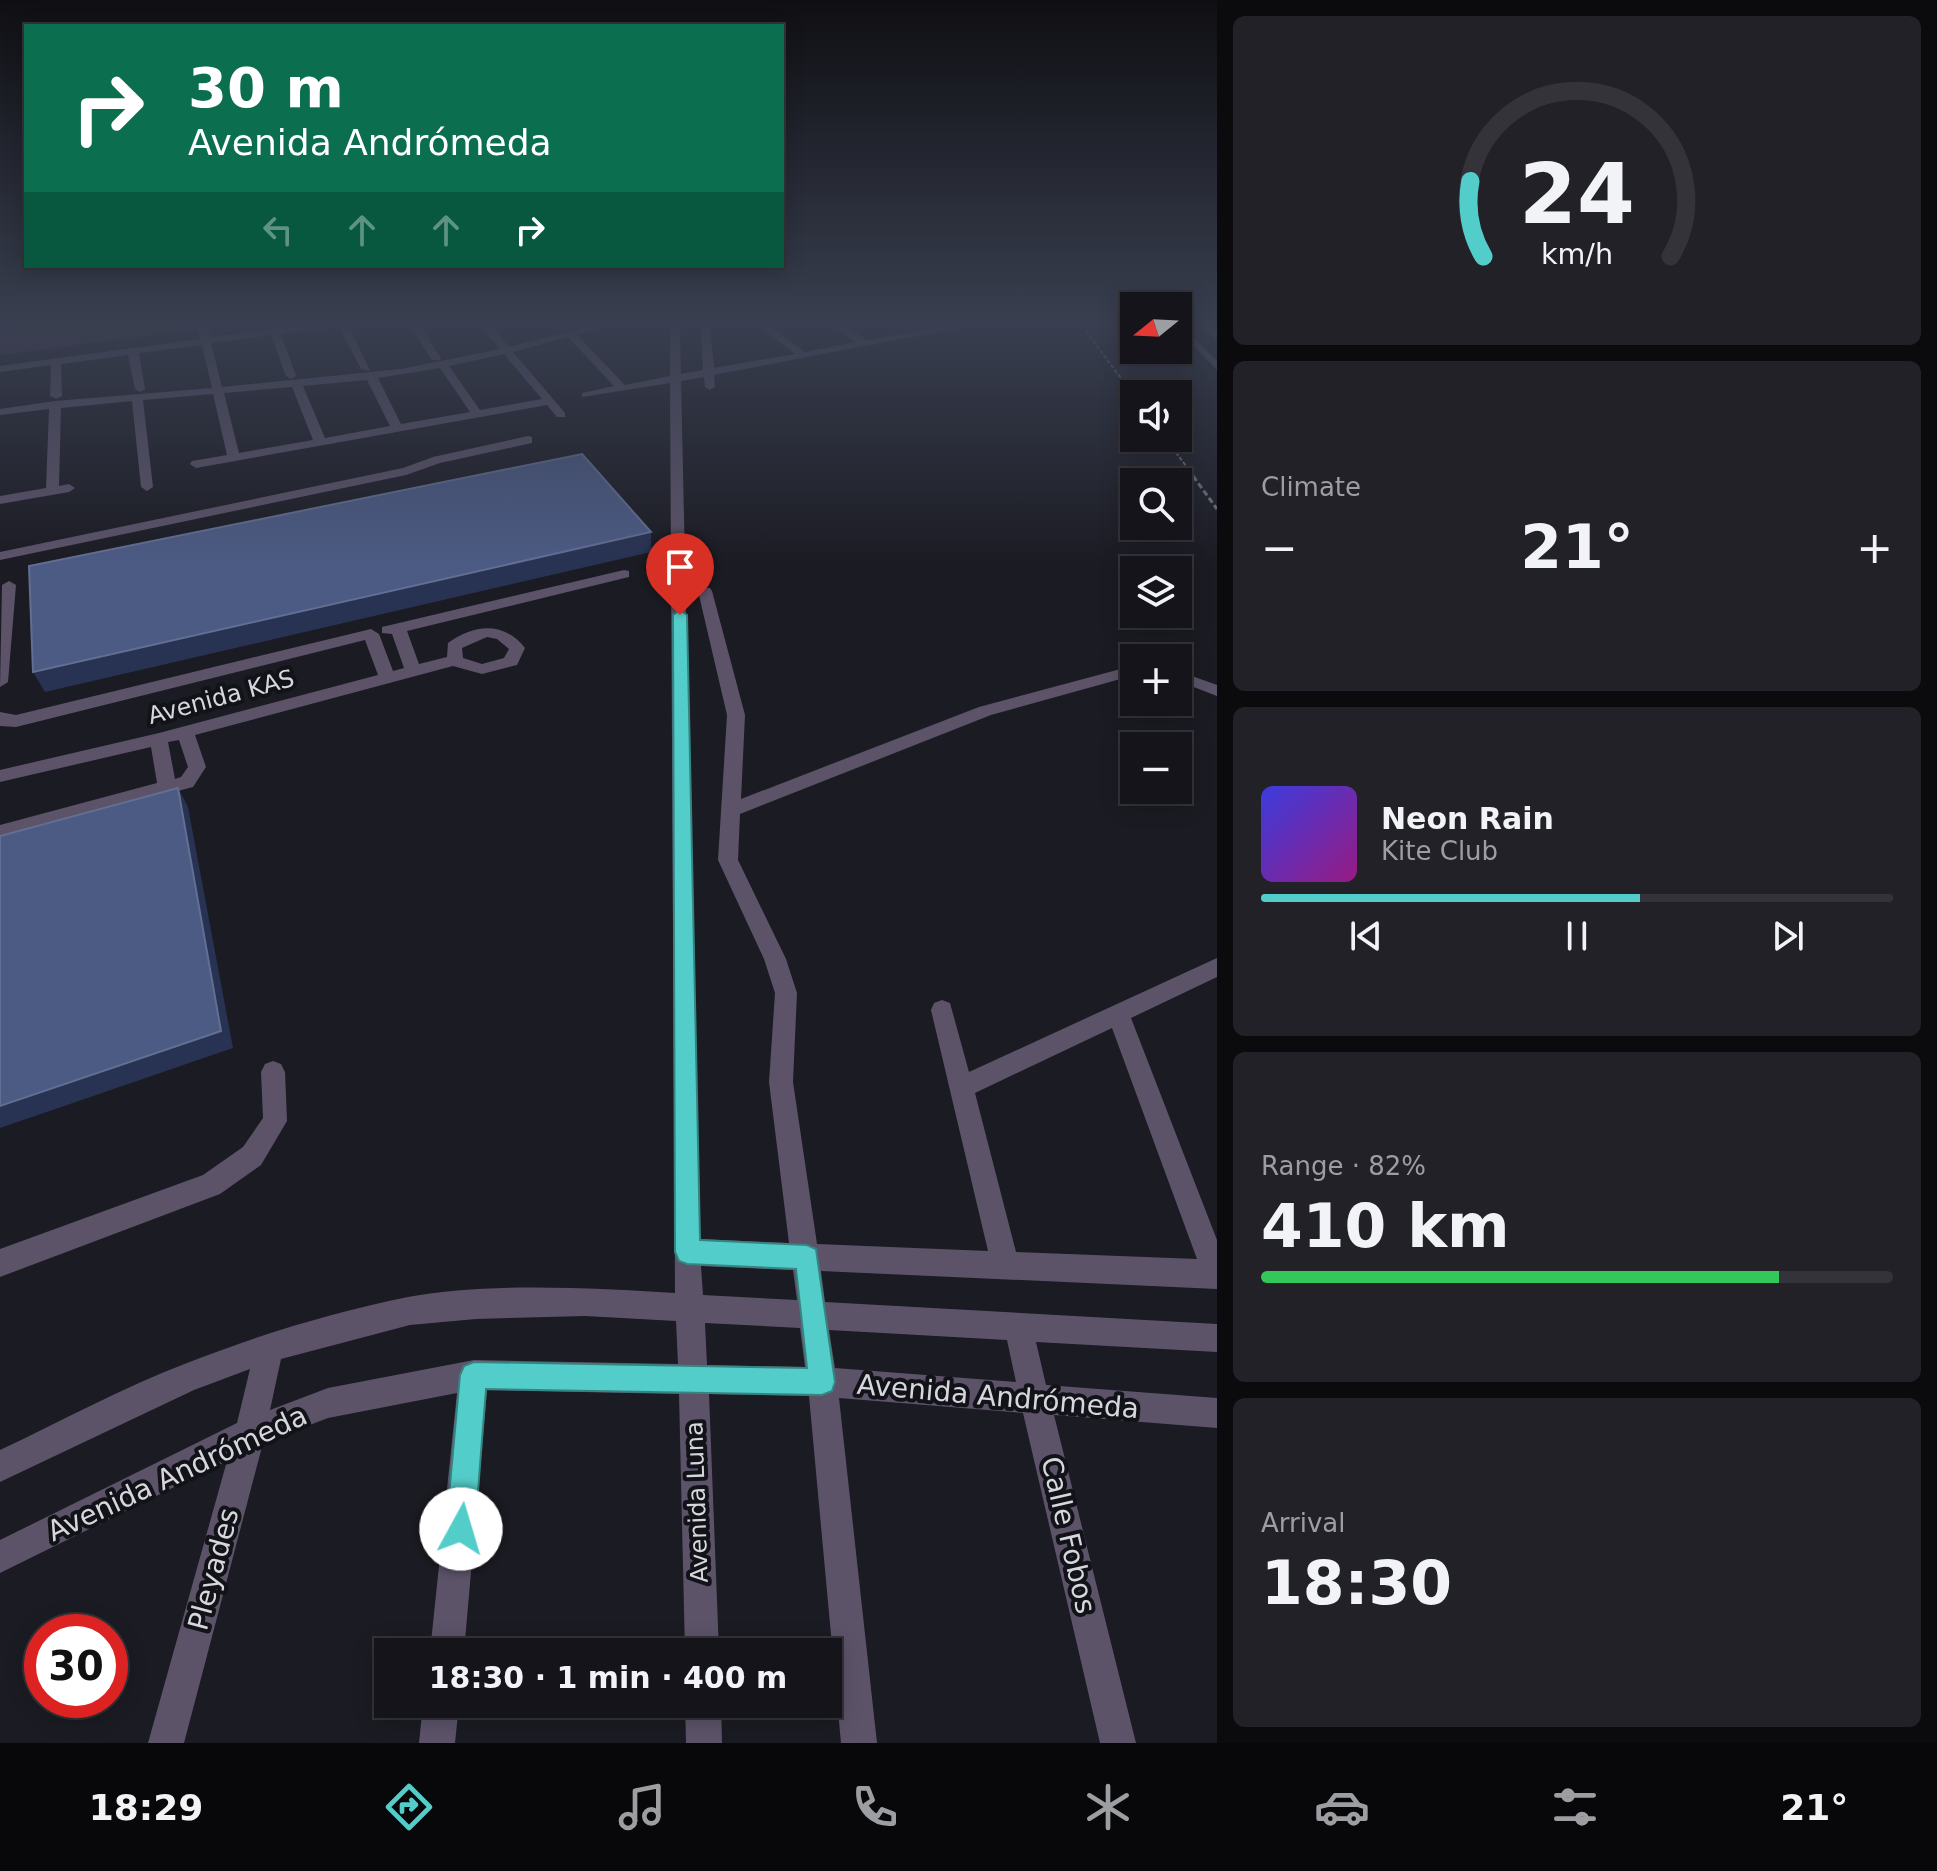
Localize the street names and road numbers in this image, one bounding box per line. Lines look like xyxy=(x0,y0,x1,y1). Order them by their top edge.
street label: Avenida KAS xyxy=(145,664,297,730)
street label: Avenida Andrómeda xyxy=(856,1368,1140,1425)
street label: Avenida Andrómeda xyxy=(42,1399,312,1548)
street label: Avenida Luna xyxy=(680,1421,714,1583)
street label: Calle Fobos xyxy=(1034,1453,1103,1617)
street label: Pleyades xyxy=(181,1504,246,1634)

